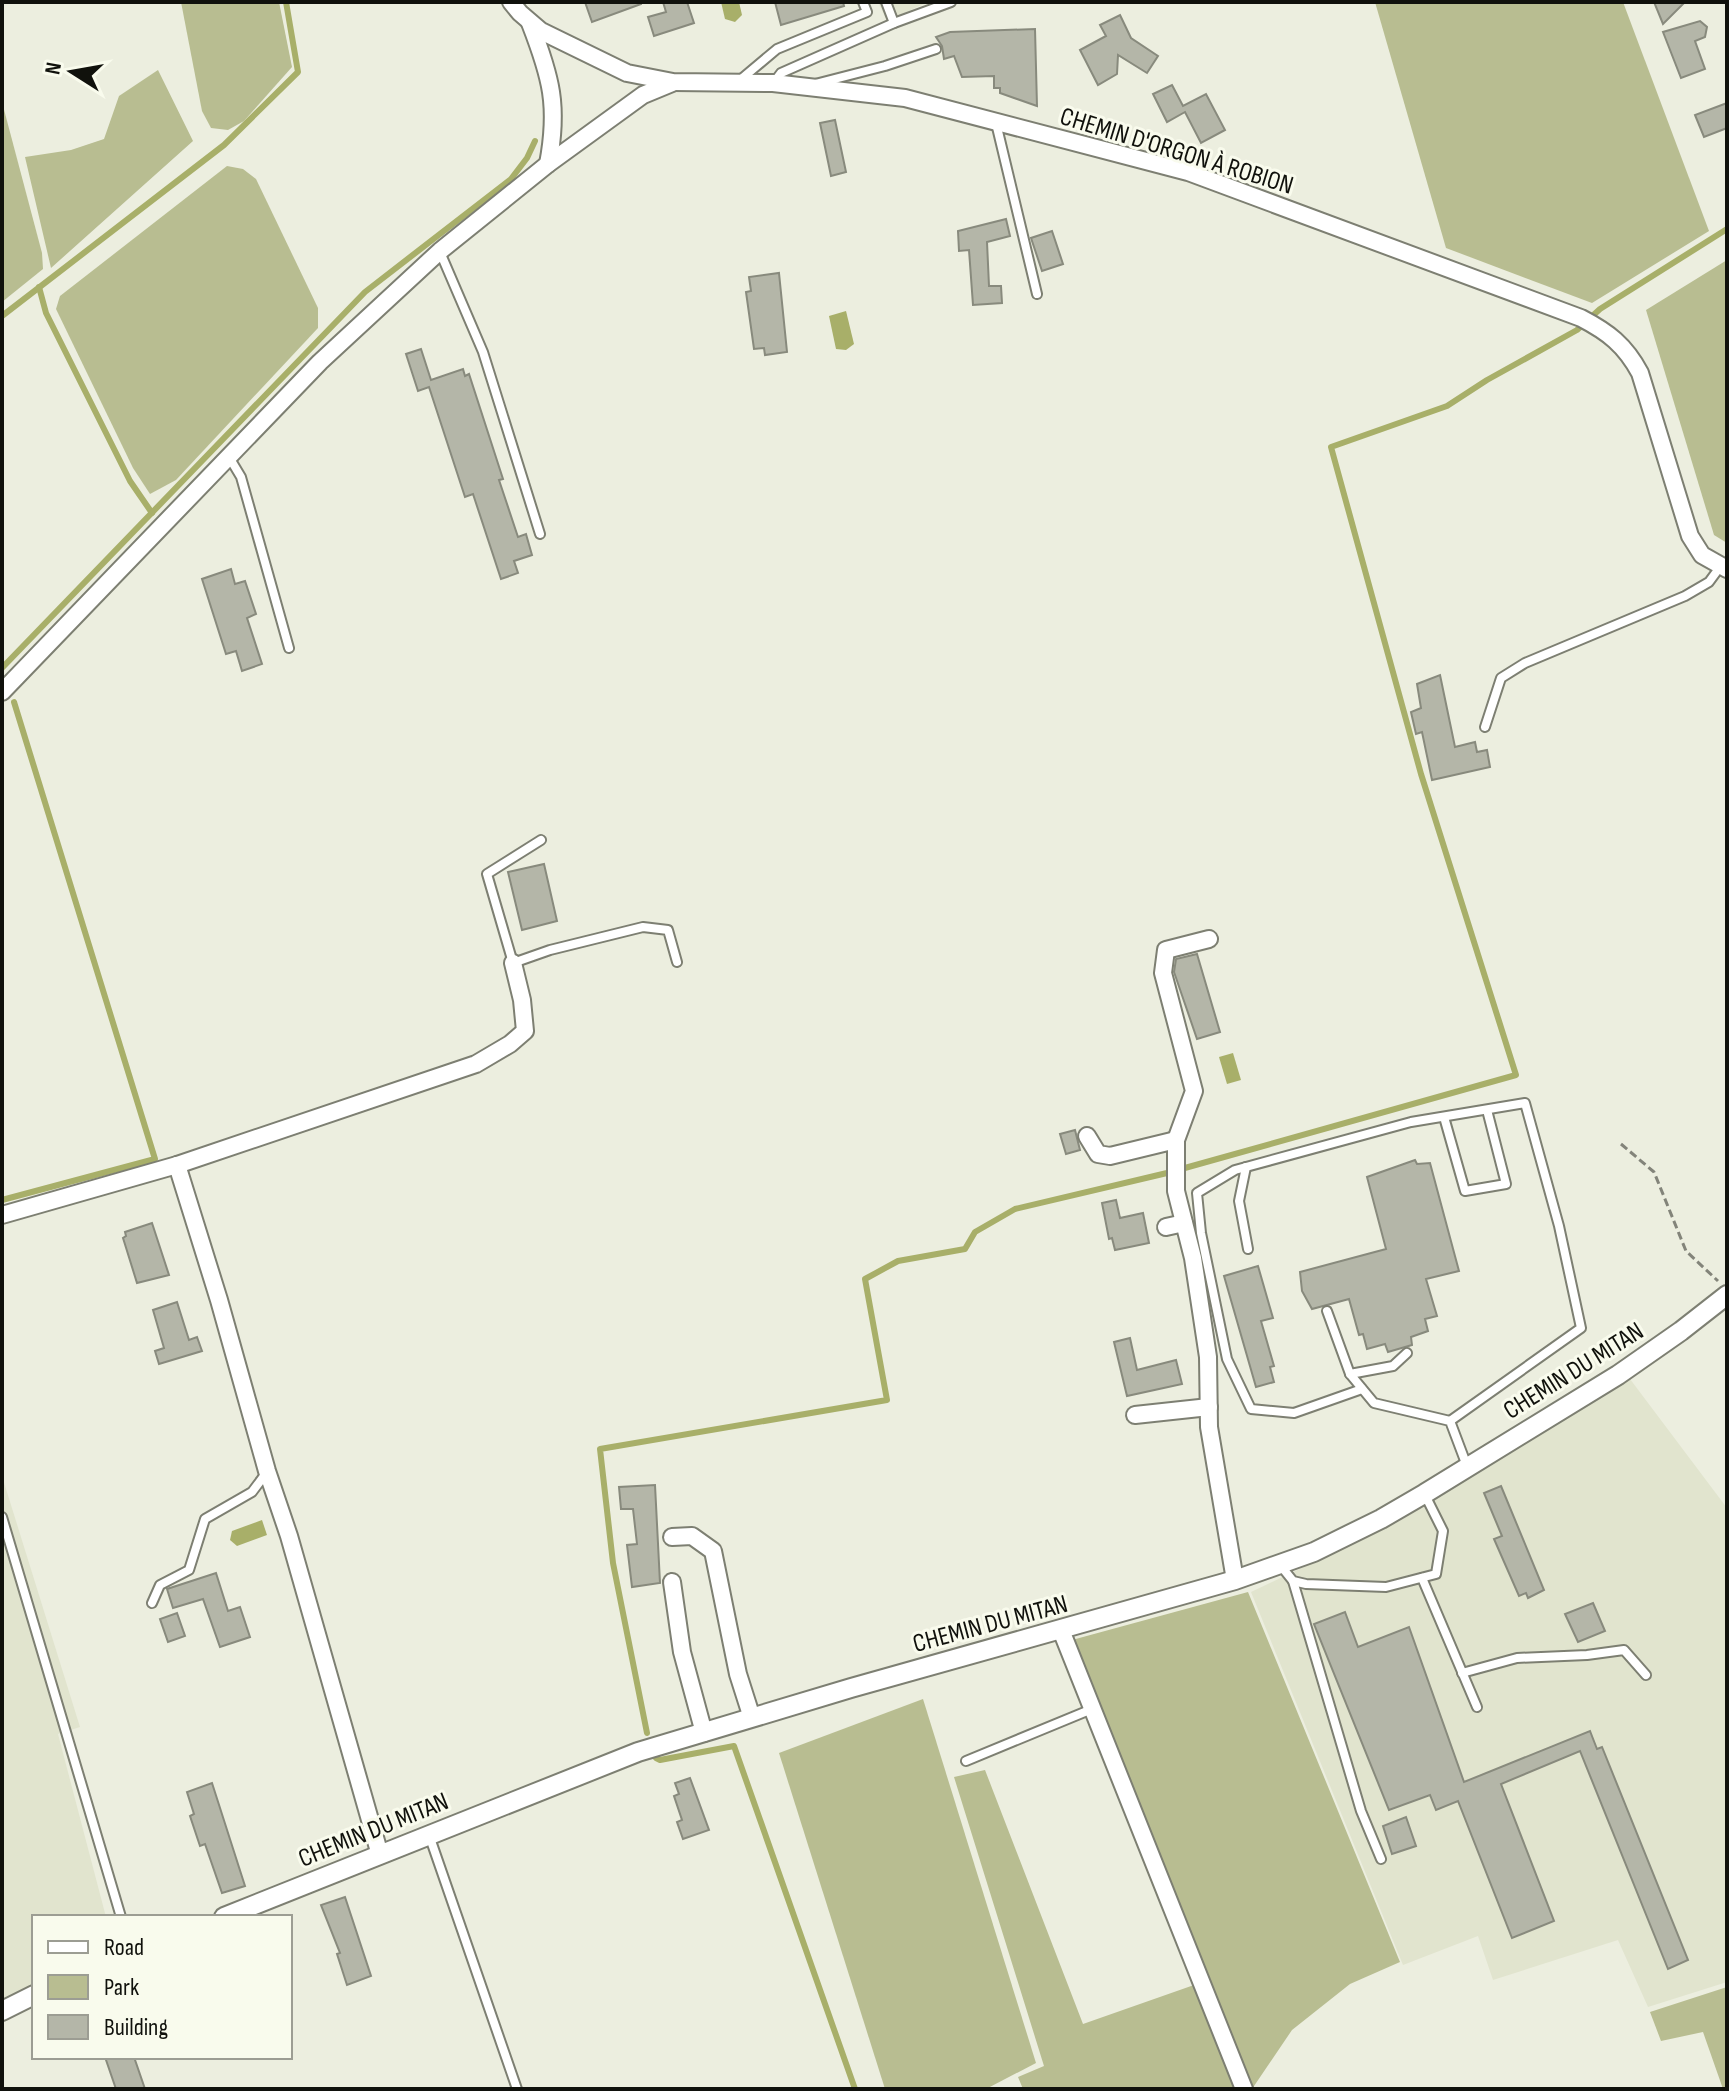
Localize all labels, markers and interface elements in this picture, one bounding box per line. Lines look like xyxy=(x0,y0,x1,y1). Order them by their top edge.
north arrow xyxy=(32,32,112,112)
text: N xyxy=(39,60,68,77)
street label: CHEMIN D'ORGON À ROBION xyxy=(1056,101,1297,202)
street label: CHEMIN DU MITAN xyxy=(1498,1316,1649,1427)
street label: CHEMIN DU MITAN xyxy=(910,1589,1071,1660)
street label: CHEMIN DU MITAN xyxy=(294,1786,453,1875)
legend xyxy=(32,1915,292,2059)
text: Road xyxy=(104,1933,144,1962)
text: Park xyxy=(104,1973,139,2002)
text: Building xyxy=(104,2013,168,2042)

